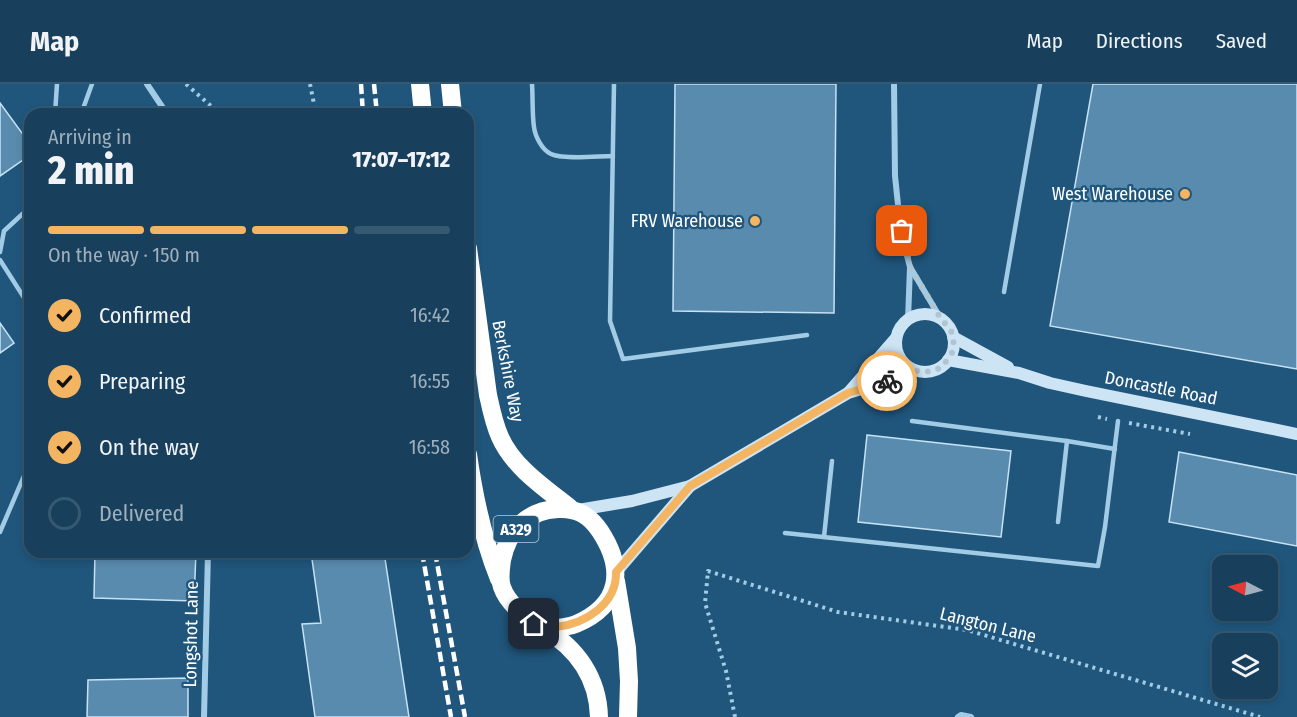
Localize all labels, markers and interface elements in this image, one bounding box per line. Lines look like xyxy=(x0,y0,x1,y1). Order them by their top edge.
text: Map xyxy=(30,25,79,58)
text: Map xyxy=(1026,28,1063,54)
text: Directions xyxy=(1096,28,1183,54)
text: Saved xyxy=(1216,28,1267,54)
text: Arriving in xyxy=(48,125,132,149)
text: 17:07–17:12 xyxy=(352,146,450,173)
text: 2 min xyxy=(48,148,134,194)
place label: West Warehouse xyxy=(1052,183,1173,205)
marker: West Warehouse xyxy=(1178,187,1192,201)
pin xyxy=(876,205,927,256)
place label: FRV Warehouse xyxy=(631,210,743,232)
marker: FRV Warehouse xyxy=(748,214,762,228)
icon: bag xyxy=(885,214,918,247)
text: On the way · 150 m xyxy=(48,243,200,267)
icon: check xyxy=(48,299,81,332)
text: Confirmed xyxy=(99,302,192,329)
text: 16:42 xyxy=(410,303,450,327)
street label: Berkshire Way xyxy=(487,318,529,424)
courier xyxy=(857,351,917,411)
icon: check xyxy=(48,365,81,398)
icon: bike xyxy=(871,365,904,398)
street label: Doncastle Road xyxy=(1103,366,1219,410)
text: Preparing xyxy=(99,368,185,395)
text: 16:55 xyxy=(410,369,450,393)
icon: check xyxy=(48,431,81,464)
text: On the way xyxy=(99,434,199,461)
text: 16:58 xyxy=(409,435,450,459)
text: Delivered xyxy=(99,500,184,527)
road number: A329 xyxy=(494,516,538,542)
north arrow xyxy=(1212,555,1278,621)
map controls xyxy=(1212,555,1278,699)
street label: Longshot Lane xyxy=(179,580,203,688)
pin xyxy=(508,598,559,649)
street label: Langton Lane xyxy=(938,602,1039,648)
icon: home xyxy=(517,607,550,640)
button: layers xyxy=(1212,633,1278,699)

